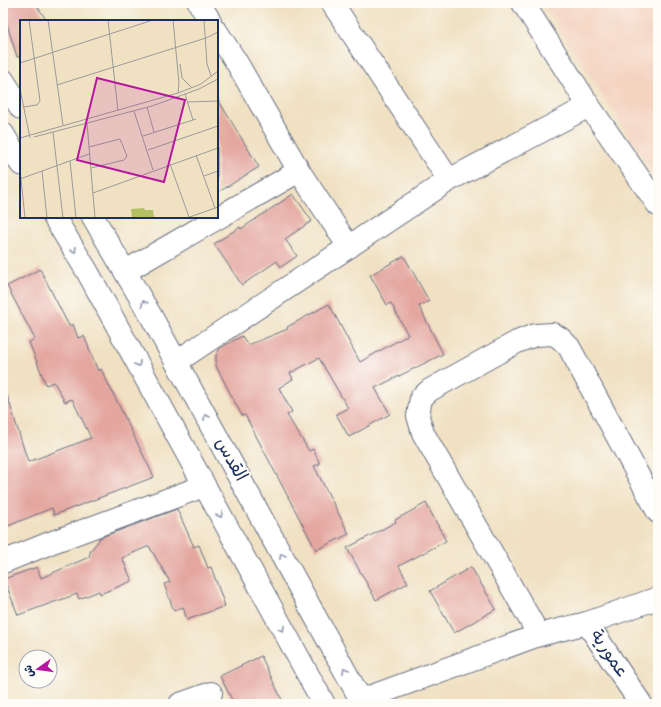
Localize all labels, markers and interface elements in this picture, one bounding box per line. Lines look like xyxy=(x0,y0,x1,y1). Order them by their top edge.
inset map xyxy=(20,20,218,218)
one-way arrow xyxy=(69,246,77,253)
one-way arrow xyxy=(141,300,148,307)
one-way arrow xyxy=(133,360,140,367)
one-way arrow xyxy=(204,414,211,421)
street label: القدس xyxy=(207,433,253,487)
one-way arrow xyxy=(215,510,223,518)
one-way arrow xyxy=(280,553,287,560)
one-way arrow xyxy=(278,625,285,632)
street label: عمورية xyxy=(583,625,633,683)
north arrow xyxy=(18,649,58,689)
text: ش xyxy=(20,663,38,679)
one-way arrow xyxy=(342,667,349,674)

